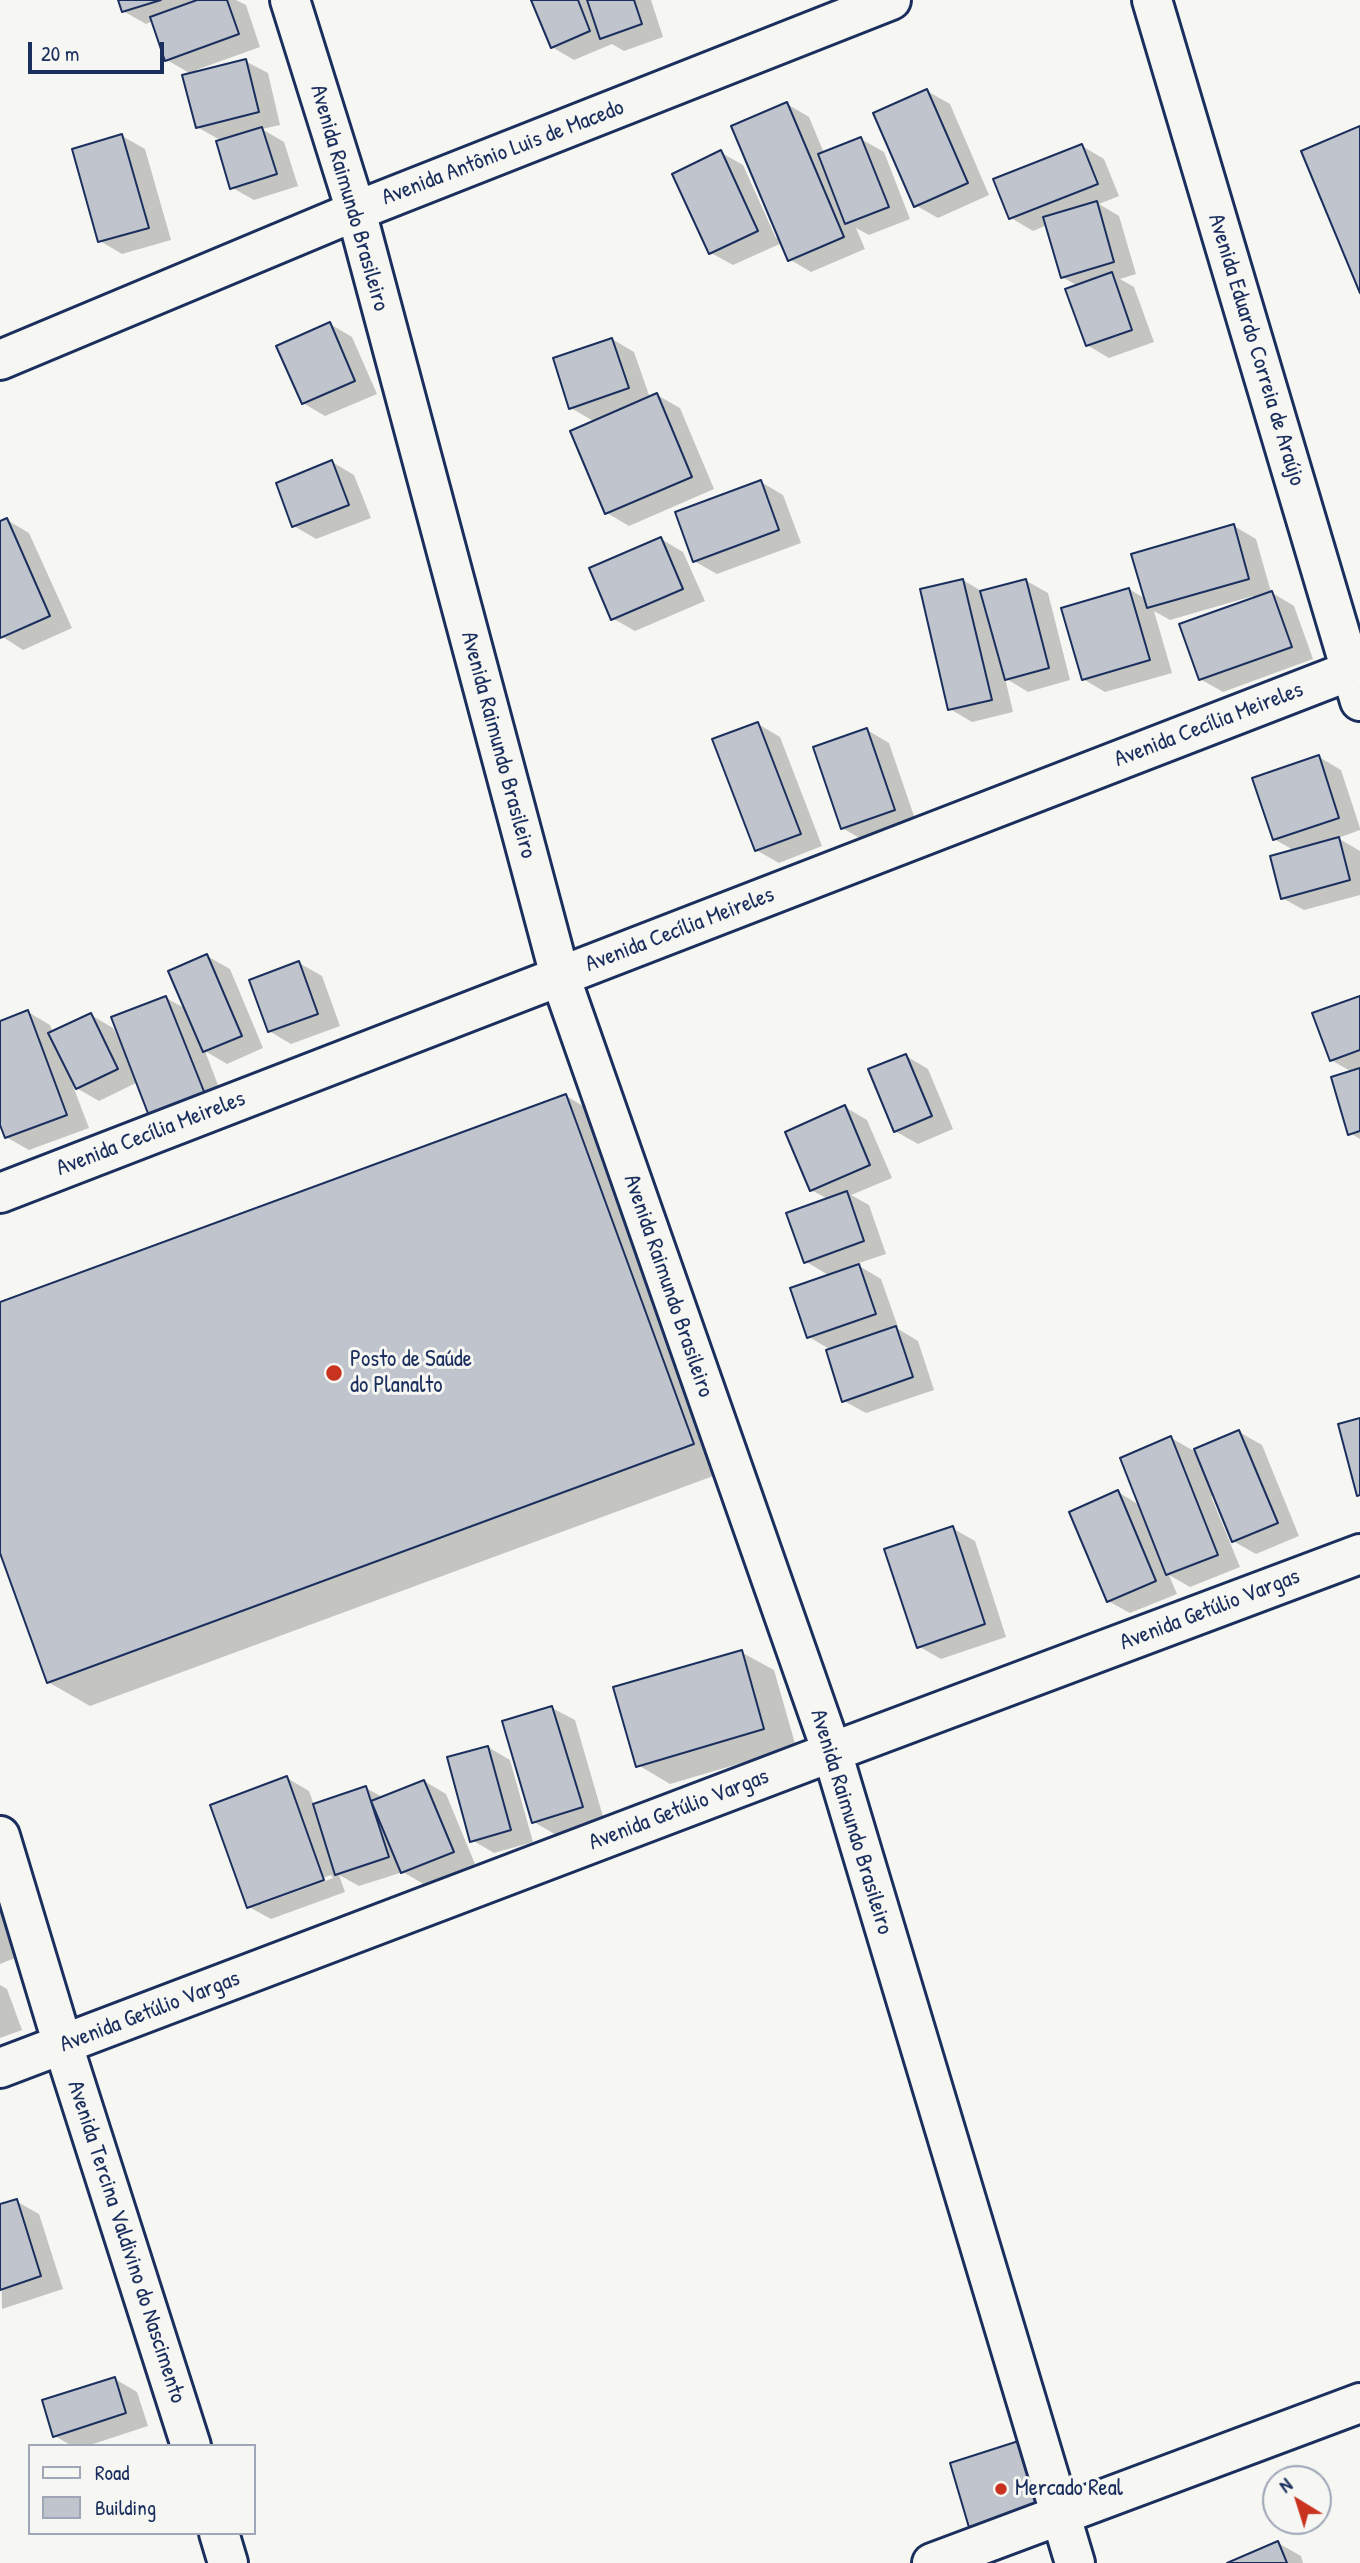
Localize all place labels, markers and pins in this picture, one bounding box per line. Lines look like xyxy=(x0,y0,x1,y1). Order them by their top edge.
place label: Posto de Saúde do Planalto xyxy=(350,1346,472,1400)
marker: Posto de Saúde do Planalto xyxy=(324,1363,344,1383)
place label: Mercado Real xyxy=(1015,2475,1123,2503)
marker: Mercado Real xyxy=(993,2481,1009,2497)

